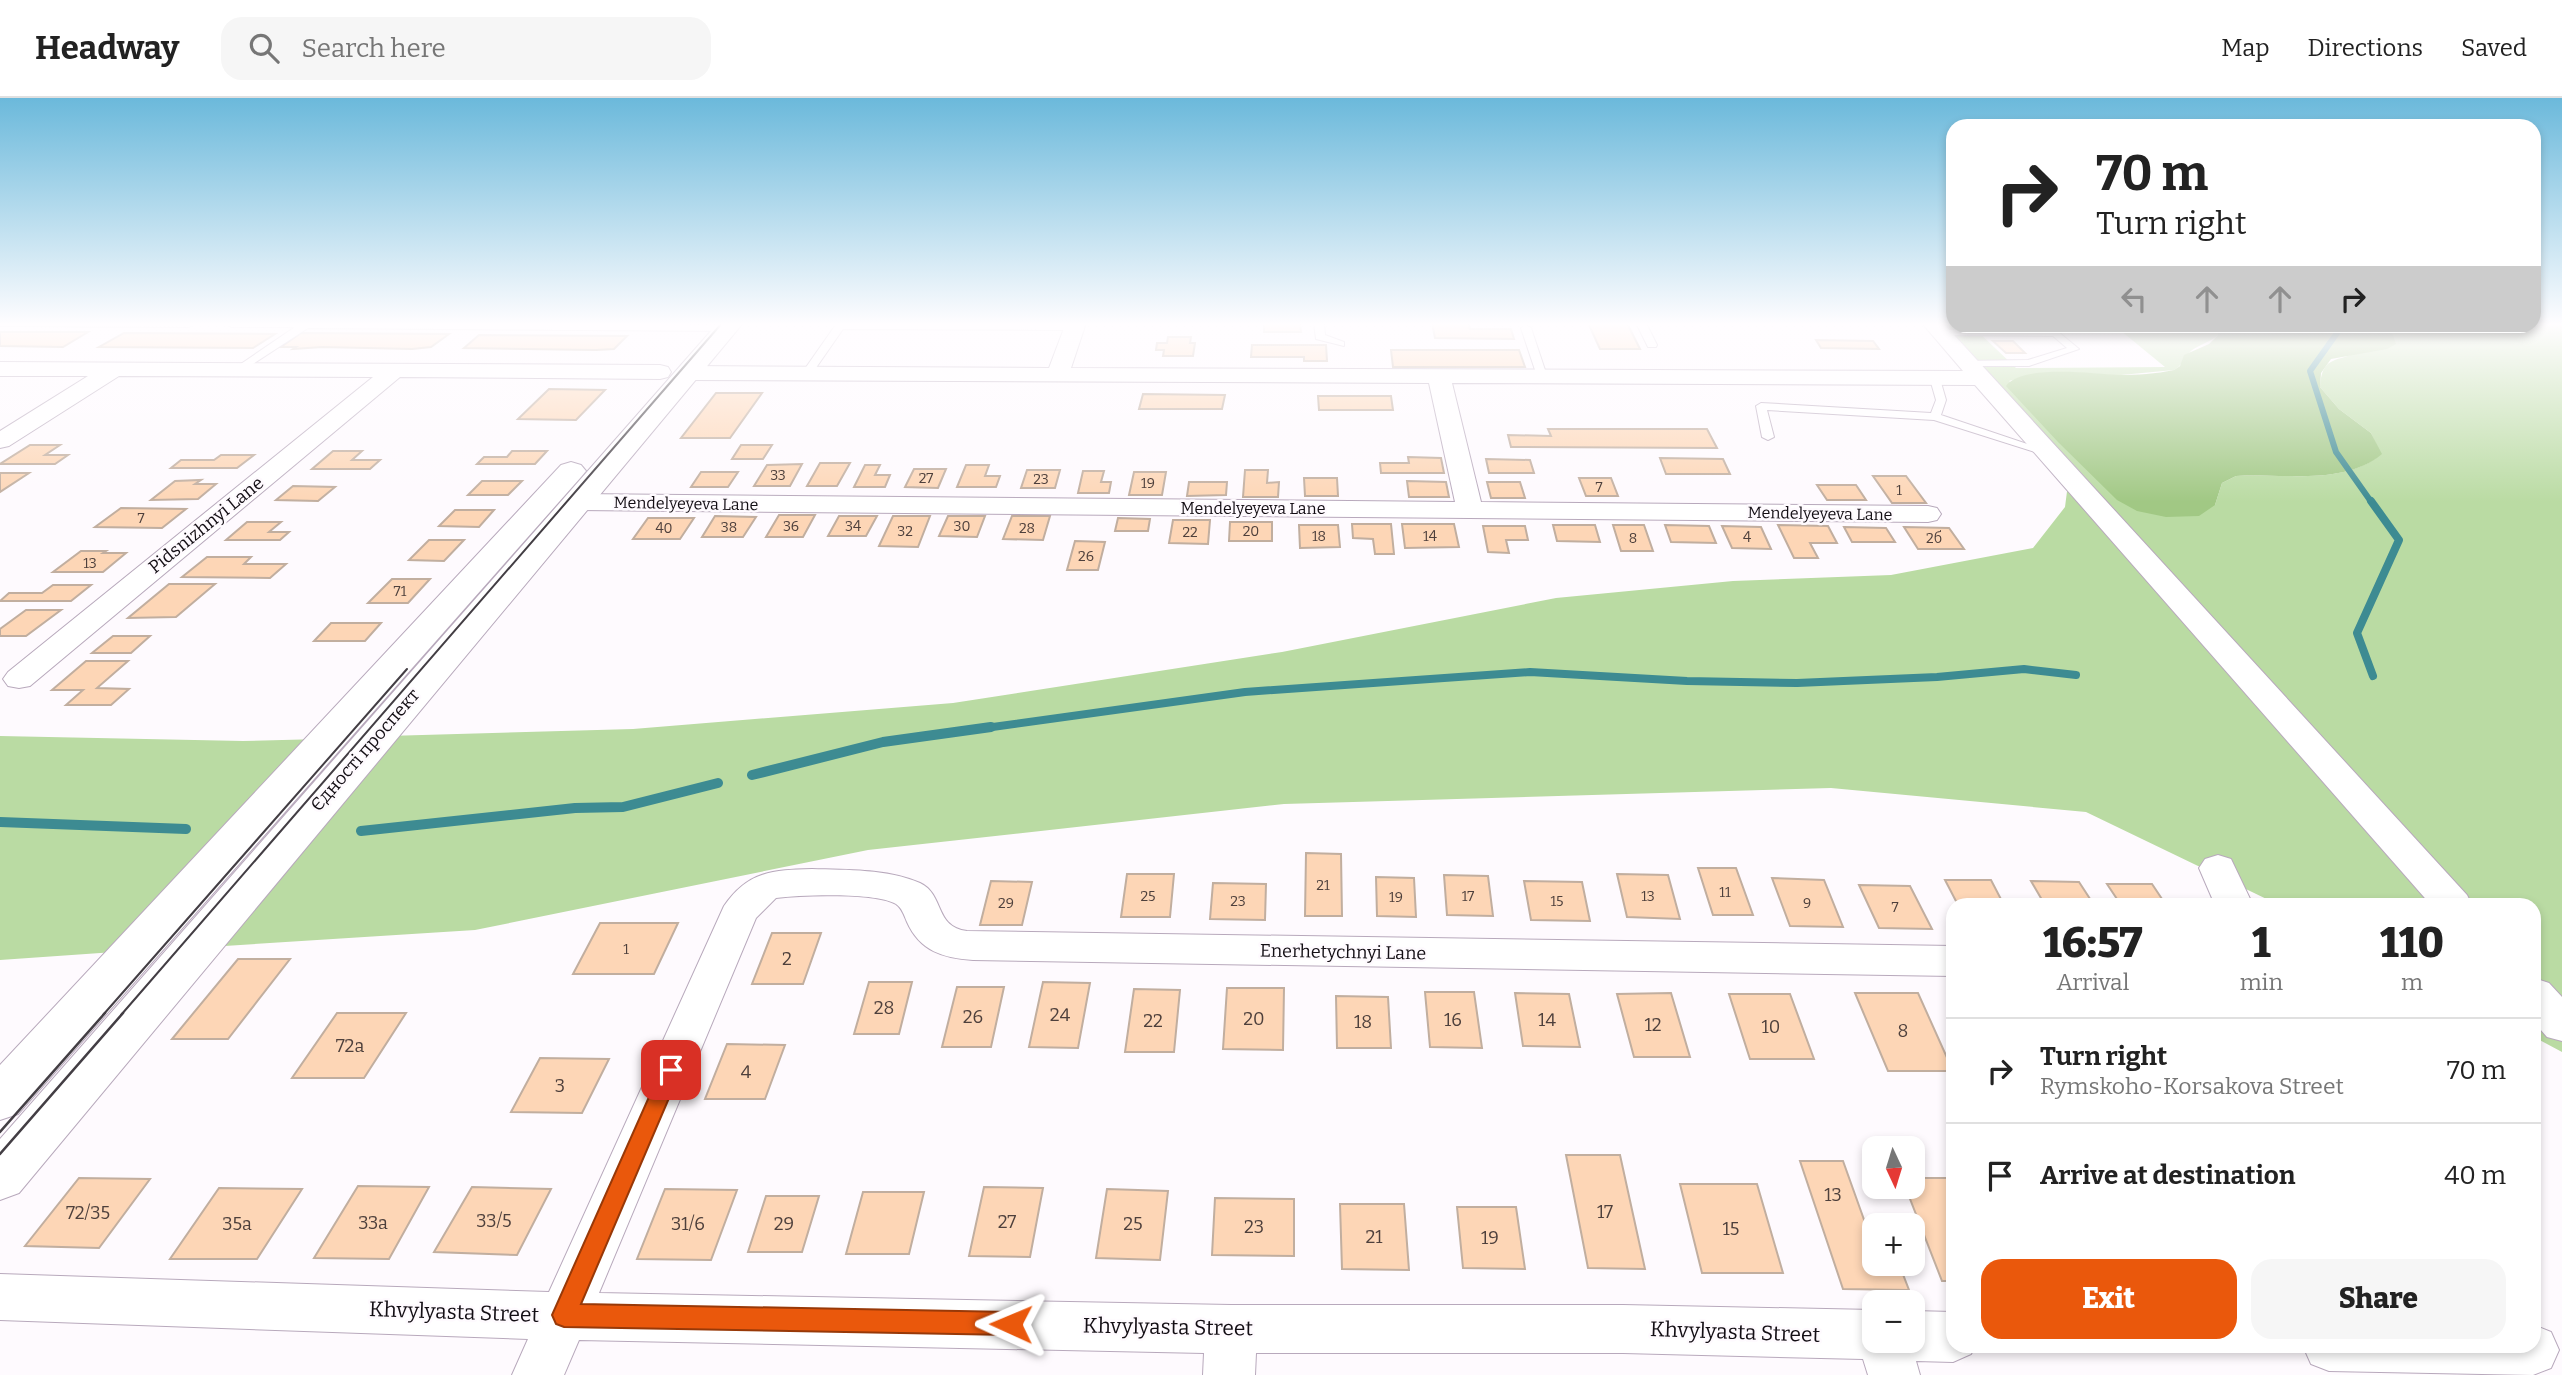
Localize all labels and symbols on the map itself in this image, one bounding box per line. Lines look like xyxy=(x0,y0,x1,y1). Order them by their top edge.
house number: 33 xyxy=(770,467,786,484)
house number: 27 xyxy=(919,470,933,487)
house number: 23 xyxy=(1033,471,1049,488)
street label: Pidsnizhnyi Lane xyxy=(144,472,268,578)
house number: 19 xyxy=(1141,475,1155,492)
house number: 7 xyxy=(1595,479,1603,496)
house number: 1 xyxy=(1896,482,1902,499)
street label: Mendelyeyeva Lane xyxy=(613,493,759,514)
street label: Mendelyeyeva Lane xyxy=(1181,499,1325,518)
street label: Mendelyeyeva Lane xyxy=(1747,503,1893,524)
house number: 7 xyxy=(137,510,145,527)
house number: 36 xyxy=(783,518,799,535)
house number: 34 xyxy=(845,518,861,535)
house number: 30 xyxy=(954,518,970,535)
house number: 38 xyxy=(721,519,737,536)
house number: 40 xyxy=(655,520,673,537)
house number: 28 xyxy=(1019,520,1035,537)
house number: 32 xyxy=(897,523,913,540)
house number: 20 xyxy=(1243,523,1259,540)
house number: 22 xyxy=(1182,524,1198,541)
house number: 18 xyxy=(1312,528,1326,545)
house number: 14 xyxy=(1423,528,1437,545)
house number: 4 xyxy=(1743,529,1751,546)
house number: 8 xyxy=(1629,530,1637,547)
house number: 2б xyxy=(1926,530,1942,547)
house number: 26 xyxy=(1078,548,1094,565)
house number: 13 xyxy=(83,555,97,572)
house number: 71 xyxy=(394,583,407,600)
street label: Єдності проспект xyxy=(306,684,424,816)
house number: 21 xyxy=(1316,877,1330,894)
house number: 11 xyxy=(1719,884,1731,901)
house number: 25 xyxy=(1140,888,1156,905)
house number: 17 xyxy=(1462,888,1474,905)
house number: 13 xyxy=(1641,888,1655,905)
house number: 19 xyxy=(1389,889,1403,906)
house number: 23 xyxy=(1230,893,1246,910)
house number: 15 xyxy=(1550,893,1564,910)
house number: 29 xyxy=(998,895,1014,912)
house number: 9 xyxy=(1803,895,1811,912)
house number: 7 xyxy=(1891,899,1899,916)
street label: Enerhetychnyi Lane xyxy=(1260,940,1426,964)
house number: 1 xyxy=(623,941,629,958)
house number: 2 xyxy=(782,948,792,970)
house number: 28 xyxy=(874,997,894,1019)
house number: 24 xyxy=(1050,1004,1071,1026)
house number: 26 xyxy=(963,1006,983,1028)
house number: 20 xyxy=(1243,1008,1265,1030)
house number: 16 xyxy=(1444,1009,1462,1031)
house number: 14 xyxy=(1538,1009,1556,1031)
house number: 22 xyxy=(1143,1010,1163,1032)
house number: 18 xyxy=(1354,1011,1372,1033)
house number: 12 xyxy=(1644,1014,1662,1036)
house number: 10 xyxy=(1762,1016,1780,1038)
house number: 8 xyxy=(1898,1020,1908,1042)
house number: 72а xyxy=(336,1035,364,1057)
pin xyxy=(641,1040,701,1100)
house number: 4 xyxy=(741,1061,752,1083)
house number: 3 xyxy=(555,1075,565,1097)
north arrow xyxy=(1862,1136,1925,1199)
house number: 13 xyxy=(1824,1184,1842,1206)
house number: 17 xyxy=(1597,1201,1613,1223)
house number: 72/35 xyxy=(66,1202,110,1224)
house number: 33/5 xyxy=(476,1210,512,1232)
house number: 27 xyxy=(998,1211,1016,1233)
house number: 33а xyxy=(358,1212,388,1234)
house number: 35а xyxy=(222,1213,252,1235)
house number: 31/6 xyxy=(671,1213,705,1235)
house number: 29 xyxy=(774,1213,794,1235)
house number: 25 xyxy=(1123,1213,1143,1235)
house number: 23 xyxy=(1244,1216,1264,1238)
house number: 15 xyxy=(1723,1218,1739,1240)
house number: 21 xyxy=(1365,1226,1383,1248)
house number: 19 xyxy=(1481,1227,1499,1249)
position arrow xyxy=(974,1287,1048,1361)
street label: Khvylyasta Street xyxy=(369,1296,540,1328)
street label: Khvylyasta Street xyxy=(1083,1313,1254,1341)
street label: Khvylyasta Street xyxy=(1650,1316,1821,1348)

